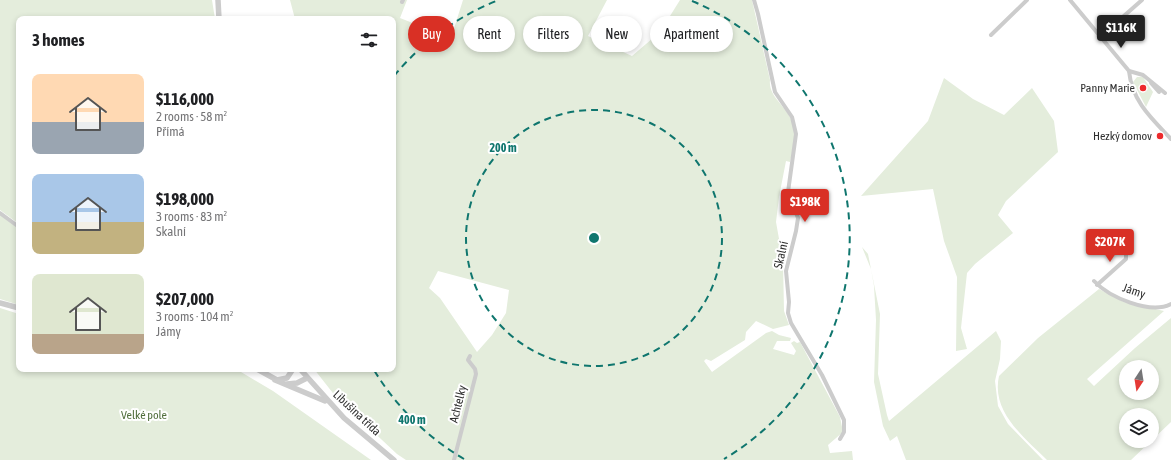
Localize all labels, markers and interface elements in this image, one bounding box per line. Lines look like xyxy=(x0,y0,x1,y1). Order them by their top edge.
pin: $116K xyxy=(1093,15,1149,49)
chip: Buy xyxy=(408,16,455,52)
chip: Rent xyxy=(463,16,515,52)
chip: Filters xyxy=(523,16,583,52)
chip: New xyxy=(591,16,642,52)
chip: Apartment xyxy=(650,16,733,52)
text: $116K xyxy=(1106,20,1136,35)
icon: filters xyxy=(358,29,380,51)
text: 3 homes xyxy=(32,30,85,50)
place label: Panny Marie xyxy=(1080,81,1135,95)
marker: Panny Marie xyxy=(1138,83,1148,93)
text: $116,000 xyxy=(156,89,214,109)
icon: home xyxy=(64,90,112,138)
text: 2 rooms · 58 m² xyxy=(156,109,227,124)
text: Přímá xyxy=(156,124,185,139)
place label: Hezký domov xyxy=(1093,129,1152,143)
marker: Hezký domov xyxy=(1155,131,1165,141)
text: 200 m xyxy=(489,141,517,155)
text: $198,000 xyxy=(156,189,214,209)
pin: $198K xyxy=(777,189,833,223)
icon: home xyxy=(64,190,112,238)
text: $198K xyxy=(790,194,820,209)
text: 3 rooms · 83 m² xyxy=(156,209,227,224)
text: Skalní xyxy=(156,224,186,239)
pin: $207K xyxy=(1082,229,1138,263)
centre of rings xyxy=(587,231,601,245)
text: $207K xyxy=(1095,234,1125,249)
street label: Skalní xyxy=(771,240,791,270)
street label: Jámy xyxy=(1121,281,1147,301)
text: $207,000 xyxy=(156,289,214,309)
icon: home xyxy=(64,290,112,338)
text: 3 rooms · 104 m² xyxy=(156,309,233,324)
text: Jámy xyxy=(156,324,181,339)
north arrow xyxy=(1119,360,1159,400)
map controls xyxy=(1119,360,1159,448)
street label: Achtelky xyxy=(447,384,469,424)
street label: Libušina třída xyxy=(330,387,384,439)
park label: Velké pole xyxy=(121,408,167,422)
button: layers xyxy=(1119,408,1159,448)
text: 400 m xyxy=(397,413,426,427)

